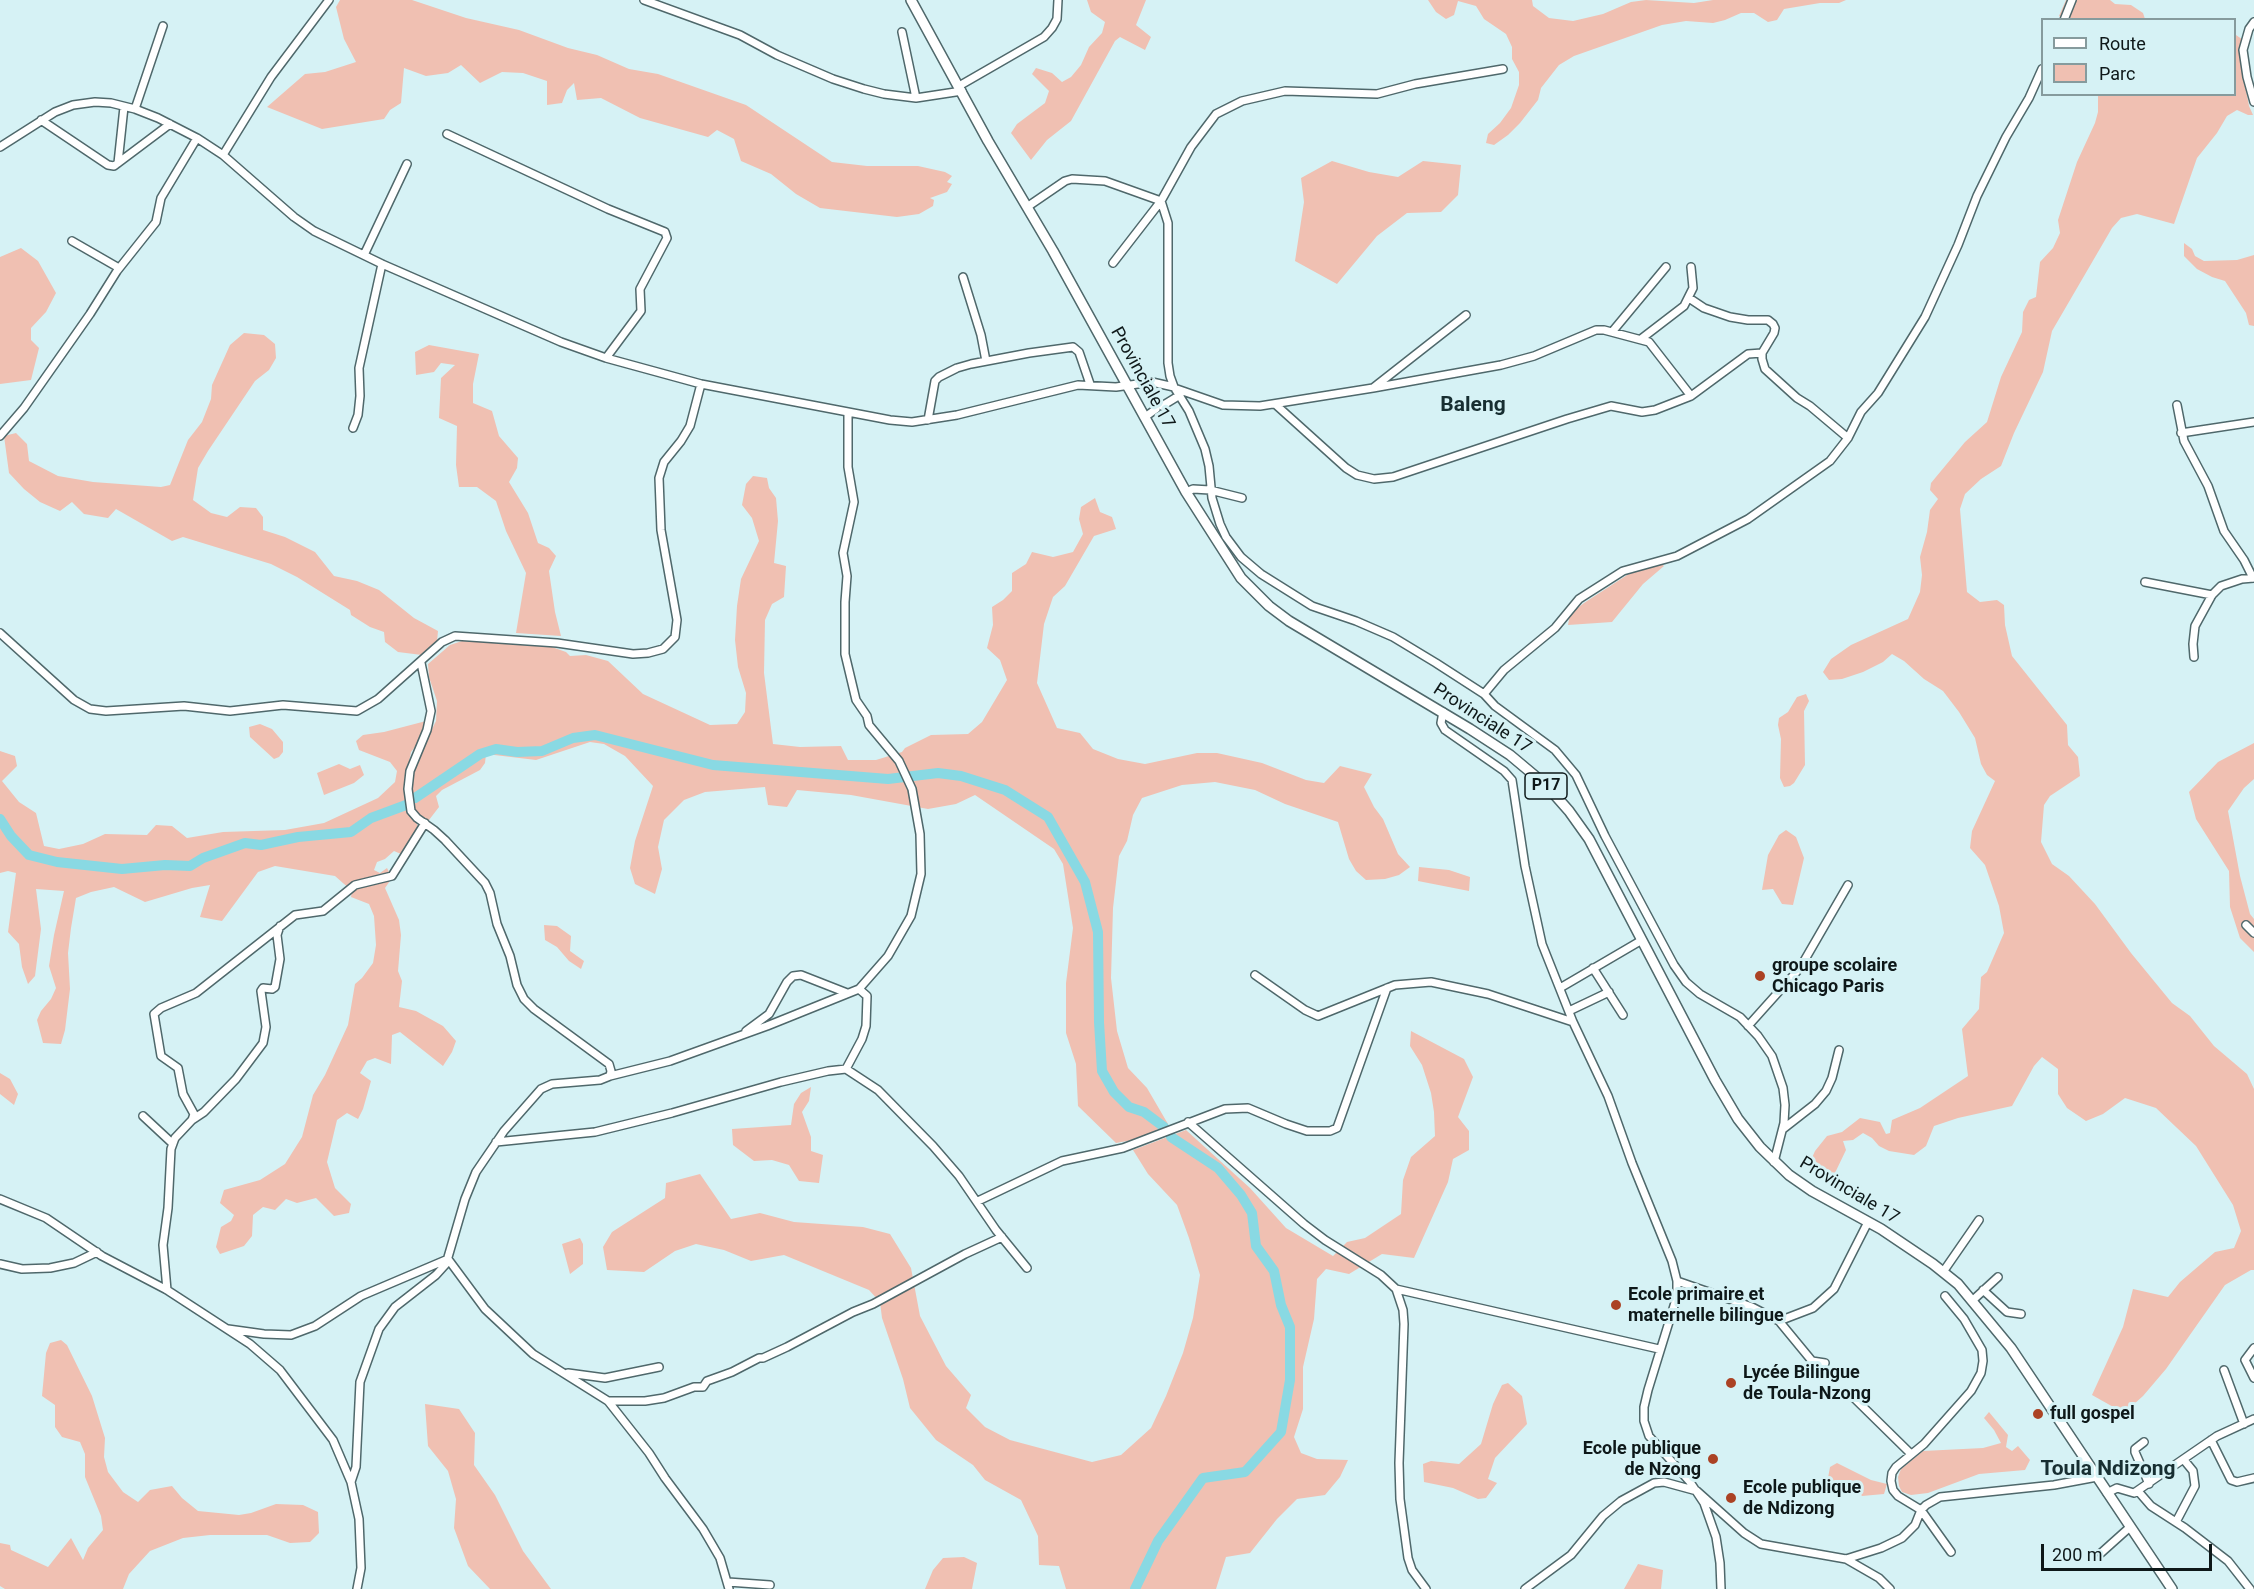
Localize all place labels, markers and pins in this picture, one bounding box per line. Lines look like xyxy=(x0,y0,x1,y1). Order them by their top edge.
place label: groupe scolaire Chicago Paris xyxy=(1772,955,1897,998)
marker: groupe scolaire Chicago Paris xyxy=(1753,969,1767,983)
place label: Ecole primaire et maternelle bilingue xyxy=(1628,1284,1784,1326)
marker: Ecole primaire et maternelle bilingue xyxy=(1609,1298,1623,1312)
place label: Lycée Bilingue de Toula-Nzong xyxy=(1743,1362,1871,1404)
marker: Lycée Bilingue de Toula-Nzong xyxy=(1724,1376,1738,1390)
place label: full gospel xyxy=(2050,1403,2135,1425)
marker: full gospel xyxy=(2031,1407,2045,1421)
place label: Ecole publique de Nzong xyxy=(1583,1438,1701,1480)
marker: Ecole publique de Nzong xyxy=(1706,1452,1720,1466)
place label: Ecole publique de Ndizong xyxy=(1743,1477,1861,1520)
marker: Ecole publique de Ndizong xyxy=(1724,1491,1738,1505)

